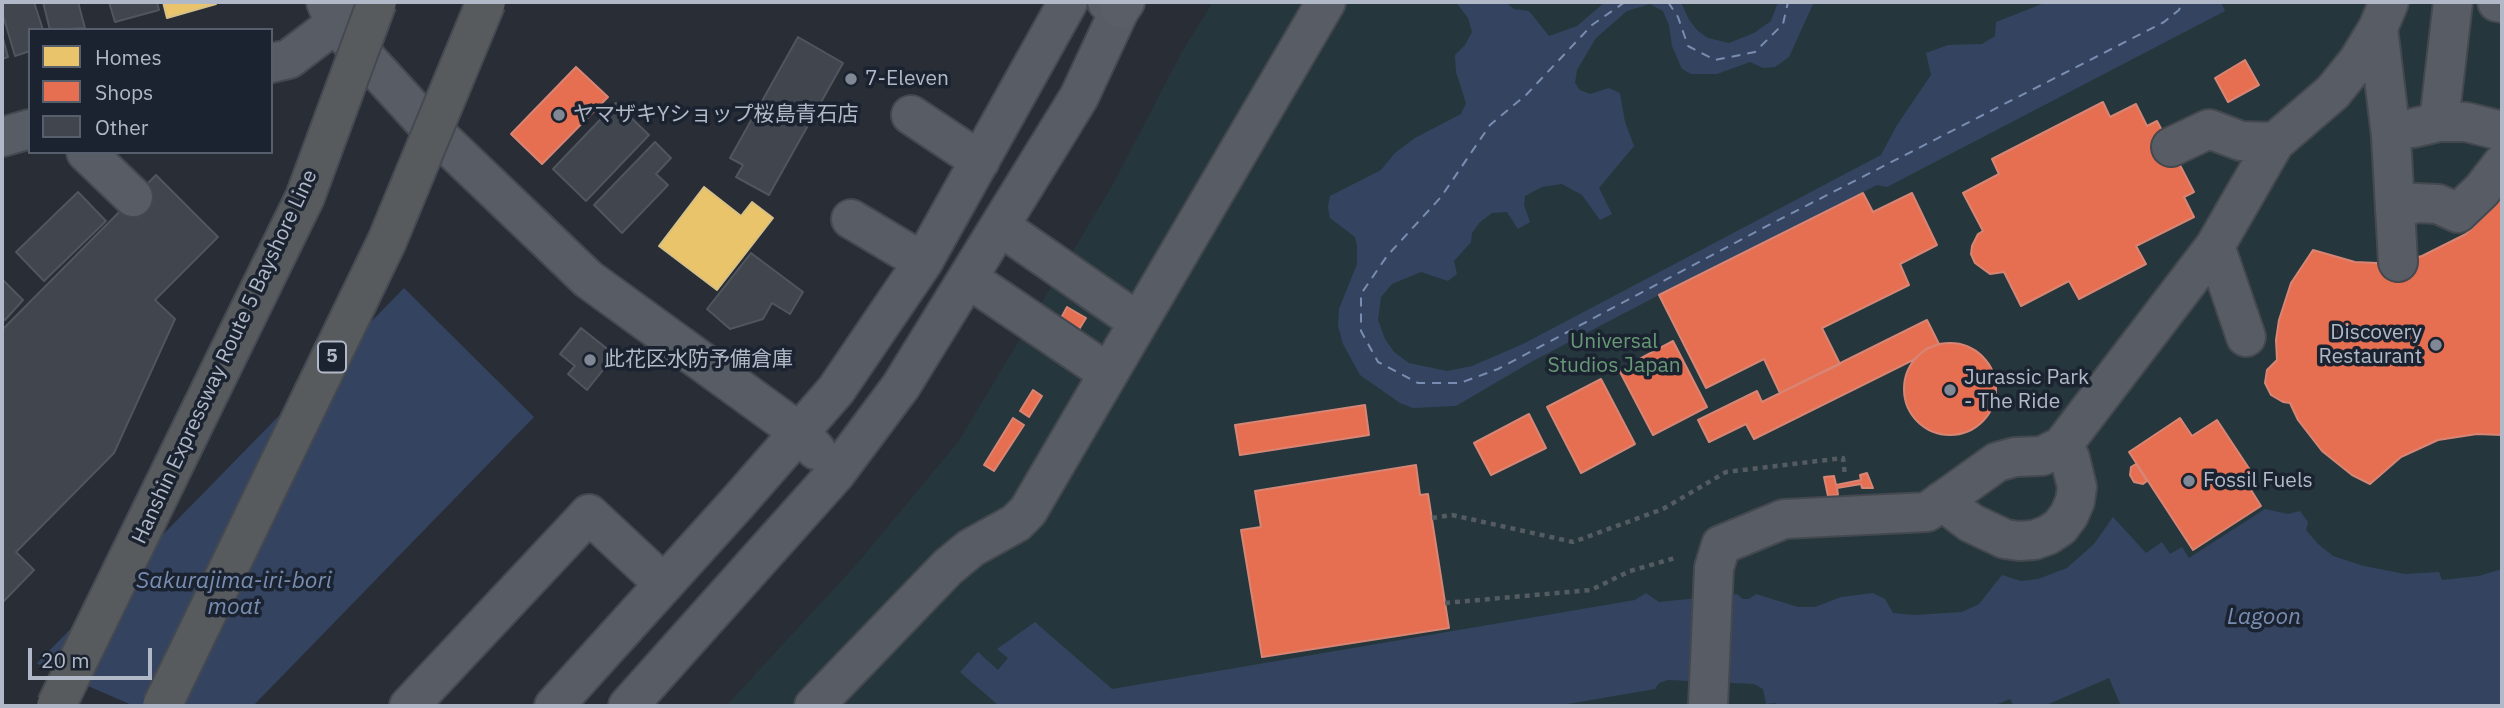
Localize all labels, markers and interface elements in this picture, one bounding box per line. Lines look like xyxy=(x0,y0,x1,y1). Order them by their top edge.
legend xyxy=(28,28,273,154)
text: Homes xyxy=(95,43,162,71)
place label: 7-Eleven xyxy=(865,66,949,92)
marker: 7-Eleven xyxy=(843,71,859,87)
text: Shops xyxy=(95,78,153,106)
place label: ヤマザキYショップ桜島青石店 xyxy=(573,102,858,128)
marker: ヤマザキYショップ桜島青石店 xyxy=(551,107,567,123)
text: Other xyxy=(95,113,148,141)
street label: Hanshin Expressway Route 5 Bayshore Line xyxy=(127,166,323,548)
place label: Discovery Restaurant xyxy=(2319,320,2422,370)
park label: Universal Studios Japan xyxy=(1547,329,1681,379)
marker: Discovery Restaurant xyxy=(2428,337,2444,353)
road number: 5 xyxy=(318,342,346,372)
place label: 此花区水防予備倉庫 xyxy=(604,347,793,373)
marker: 此花区水防予備倉庫 xyxy=(582,352,598,368)
place label: Jurassic Park - The Ride xyxy=(1964,365,2089,415)
marker: Jurassic Park - The Ride xyxy=(1942,382,1958,398)
place label: Fossil Fuels xyxy=(2203,468,2313,494)
marker: Fossil Fuels xyxy=(2181,473,2197,489)
water label: Sakurajima-iri-bori moat xyxy=(136,567,332,621)
water label: Lagoon xyxy=(2227,603,2301,631)
scale bar xyxy=(32,634,156,678)
text: 20 m xyxy=(41,646,90,674)

